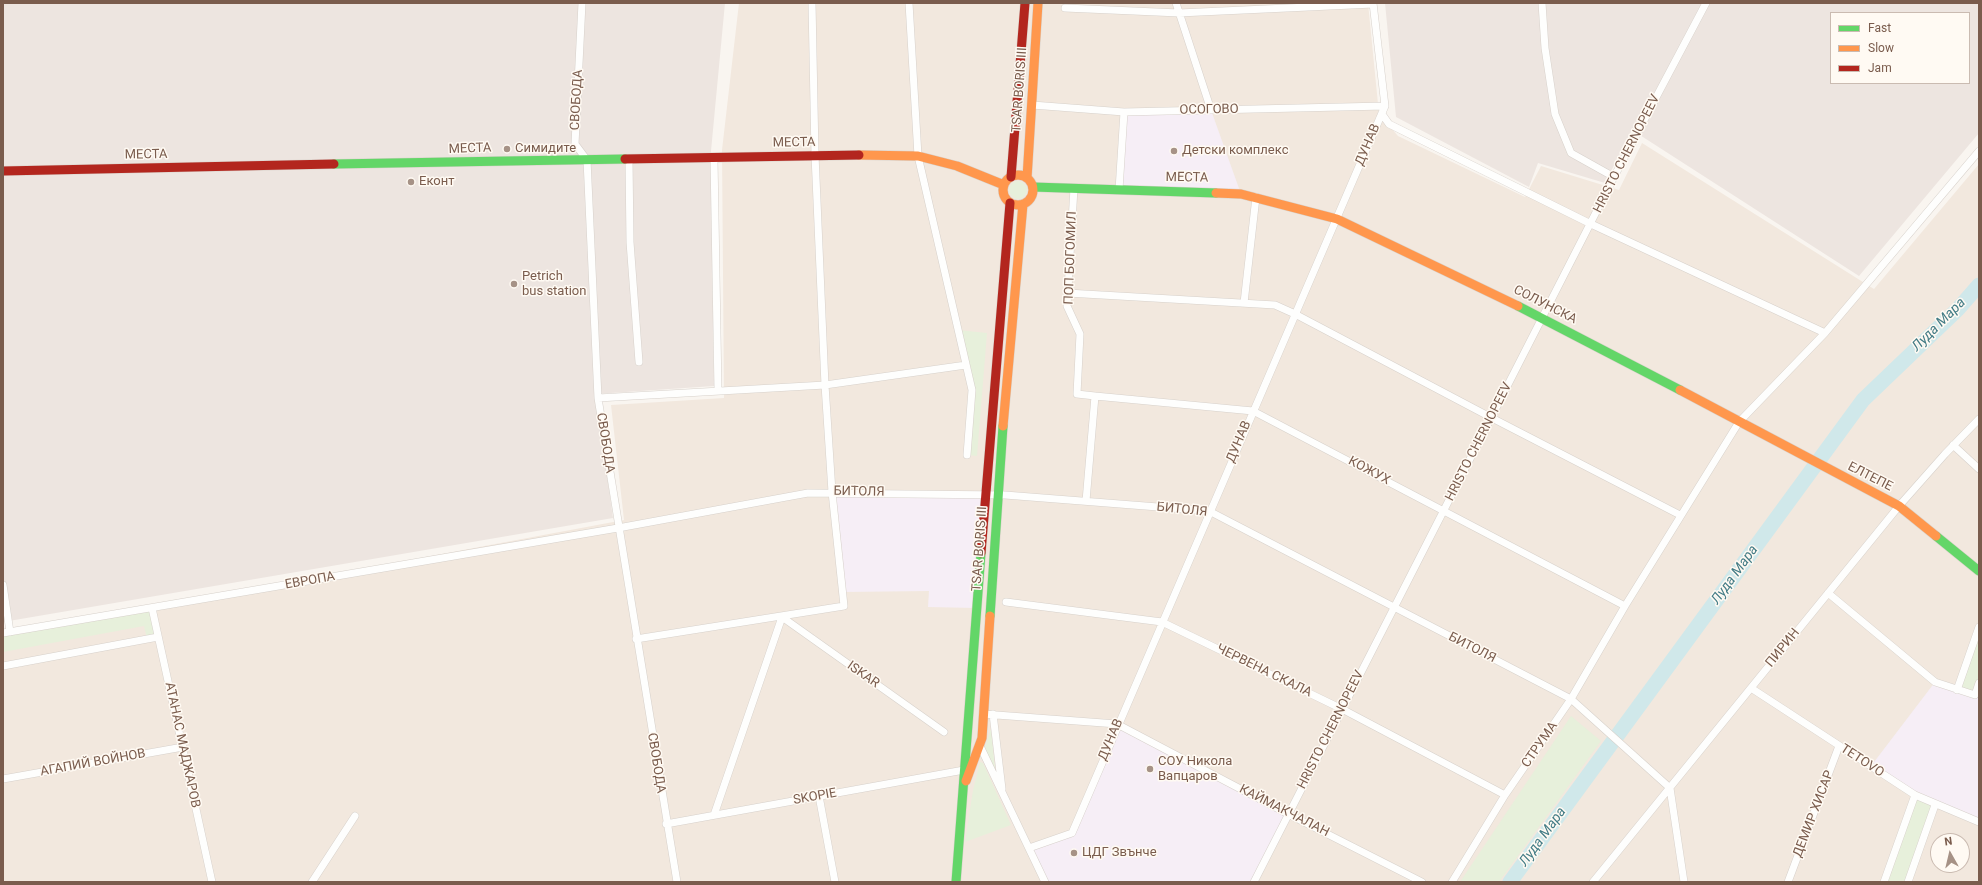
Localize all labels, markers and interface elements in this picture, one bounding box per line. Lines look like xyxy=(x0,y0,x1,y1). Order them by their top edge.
legend xyxy=(1830,12,1970,84)
text: Fast xyxy=(1868,21,1891,35)
text: Slow xyxy=(1868,41,1894,55)
street label: TSAR BORIS III xyxy=(1009,47,1031,133)
text: Jam xyxy=(1868,61,1892,75)
street label: СВОБОДА xyxy=(568,69,586,131)
street label: HRISTO CHERNOPEEV xyxy=(1590,92,1664,216)
street label: ОСОГОВО xyxy=(1179,102,1239,118)
street label: ДУНАВ xyxy=(1352,122,1384,168)
street label: МЕСТА xyxy=(772,135,816,151)
street label: МЕСТА xyxy=(448,140,492,158)
place label: Симидите xyxy=(515,141,576,157)
place label: Детски комплекс xyxy=(1182,143,1288,159)
marker: Симидите xyxy=(502,144,512,154)
marker: Детски комплекс xyxy=(1169,146,1179,156)
street label: МЕСТА xyxy=(124,147,168,163)
street label: МЕСТА xyxy=(1165,170,1209,186)
place label: Еконт xyxy=(419,174,454,190)
marker: Еконт xyxy=(406,177,416,187)
street label: ПОП БОГОМИЛ xyxy=(1062,211,1080,305)
place label: Petrich bus station xyxy=(522,269,586,300)
marker: Petrich bus station xyxy=(509,279,519,289)
street label: СОЛУНСКА xyxy=(1511,282,1579,328)
water label: Луда Мара xyxy=(1909,295,1969,355)
street label: HRISTO CHERNOPEEV xyxy=(1442,380,1516,504)
street label: СВОБОДА xyxy=(593,412,617,474)
street label: ДУНАВ xyxy=(1223,419,1255,465)
street label: КОЖУХ xyxy=(1345,454,1393,488)
street label: ЕЛТЕПЕ xyxy=(1845,459,1895,495)
street label: БИТОЛЯ xyxy=(833,484,885,500)
street label: БИТОЛЯ xyxy=(1156,500,1208,520)
street label: TSAR BORIS III xyxy=(969,506,991,592)
water label: Луда Мара xyxy=(1708,542,1762,608)
street label: ЕВРОПА xyxy=(284,569,336,593)
street label: ПИРИН xyxy=(1763,625,1803,671)
street label: БИТОЛЯ xyxy=(1446,629,1498,667)
street label: ЧЕРВЕНА СКАЛА xyxy=(1214,641,1314,701)
street label: ISKAR xyxy=(844,658,882,692)
street label: HRISTO CHERNOPEEV xyxy=(1294,668,1368,792)
street label: АТАНАС МАДЖАРОВ xyxy=(161,681,203,809)
street label: ДУНАВ xyxy=(1095,717,1127,763)
street label: СТРУМА xyxy=(1519,719,1561,771)
street label: СВОБОДА xyxy=(644,732,668,794)
street label: TETOVO xyxy=(1837,741,1887,781)
street label: АГАПИЙ ВОЙНОВ xyxy=(39,746,147,780)
place label: СОУ Никола Вапцаров xyxy=(1158,754,1232,785)
marker: СОУ Никола Вапцаров xyxy=(1145,764,1155,774)
street label: ДЕМИР ХИСАР xyxy=(1790,768,1838,860)
street label: КАЙМАКЧАЛАН xyxy=(1236,782,1332,840)
street label: SKOPIE xyxy=(792,786,838,808)
water label: Луда Мара xyxy=(1516,804,1570,870)
north arrow xyxy=(1930,833,1970,873)
text: N xyxy=(1944,835,1953,849)
place label: ЦДГ Звънче xyxy=(1082,845,1157,861)
marker: ЦДГ Звънче xyxy=(1069,848,1079,858)

